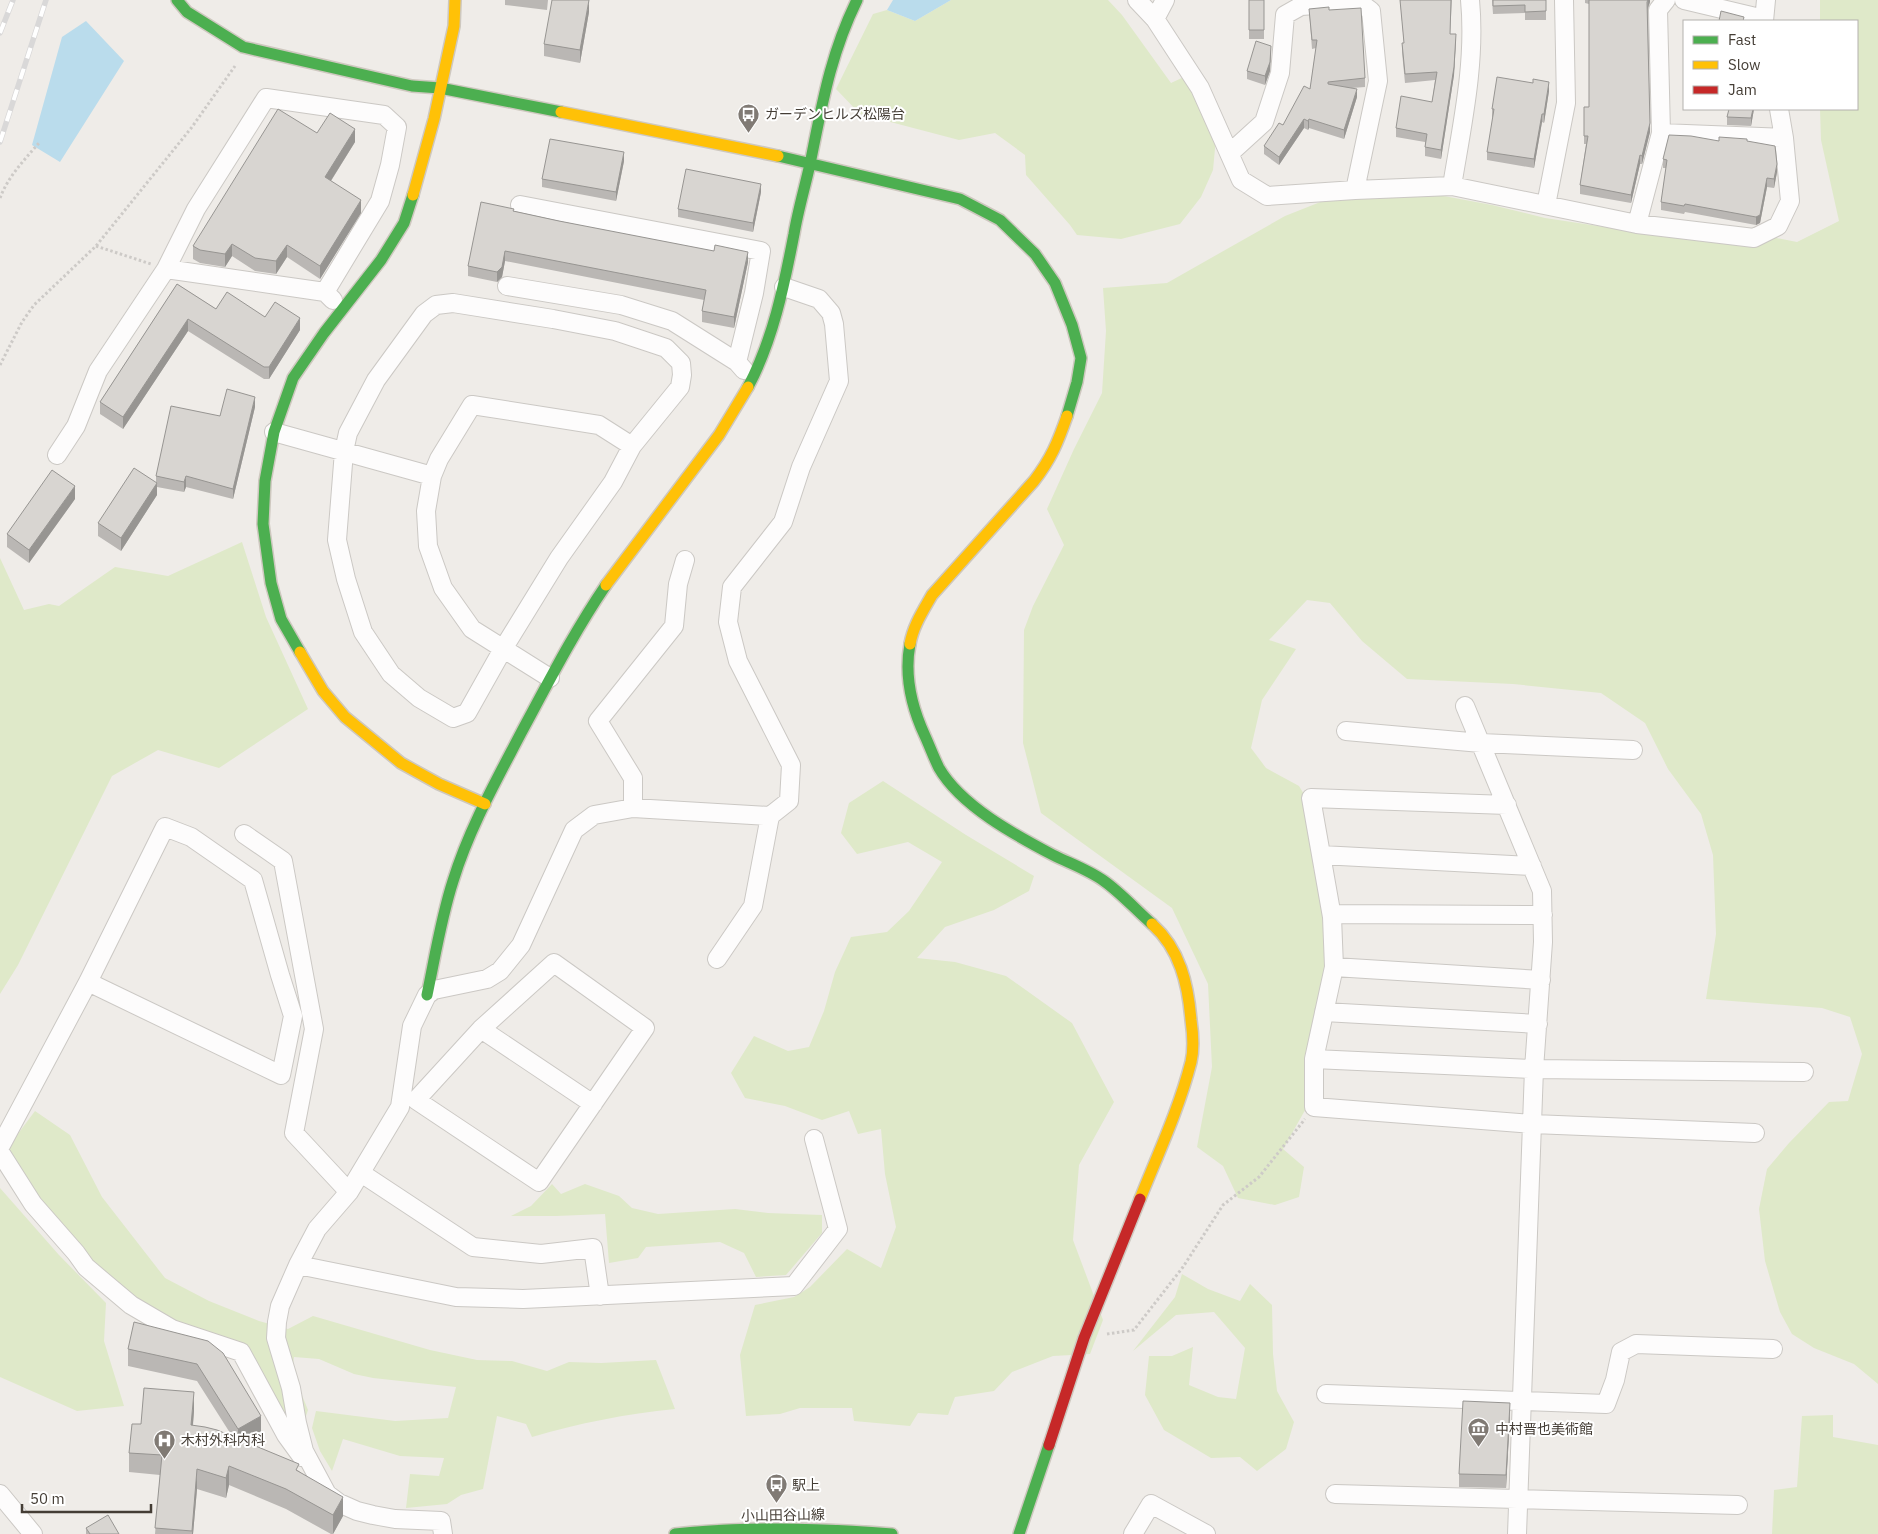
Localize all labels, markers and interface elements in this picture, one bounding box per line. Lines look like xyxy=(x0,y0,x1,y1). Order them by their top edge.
legend xyxy=(1683,20,1858,110)
text: Fast xyxy=(1728,30,1756,49)
text: Slow xyxy=(1728,55,1761,74)
text: Jam xyxy=(1728,80,1757,99)
bus stop icon: ガーデンヒルズ松陽台 xyxy=(737,102,761,133)
place label: ガーデンヒルズ松陽台 xyxy=(765,105,905,123)
museum icon: 中村晋也美術館 xyxy=(1467,1417,1491,1448)
place label: 中村晋也美術館 xyxy=(1495,1420,1593,1438)
hospital icon: 木村外科内科 xyxy=(153,1428,177,1459)
place label: 木村外科内科 xyxy=(181,1431,265,1449)
bus stop icon: 駅上 xyxy=(764,1473,788,1504)
place label: 駅上 xyxy=(792,1476,820,1494)
scale bar xyxy=(22,1482,151,1514)
text: 50 m xyxy=(30,1489,65,1508)
street label: 小山田谷山線 xyxy=(741,1505,825,1525)

